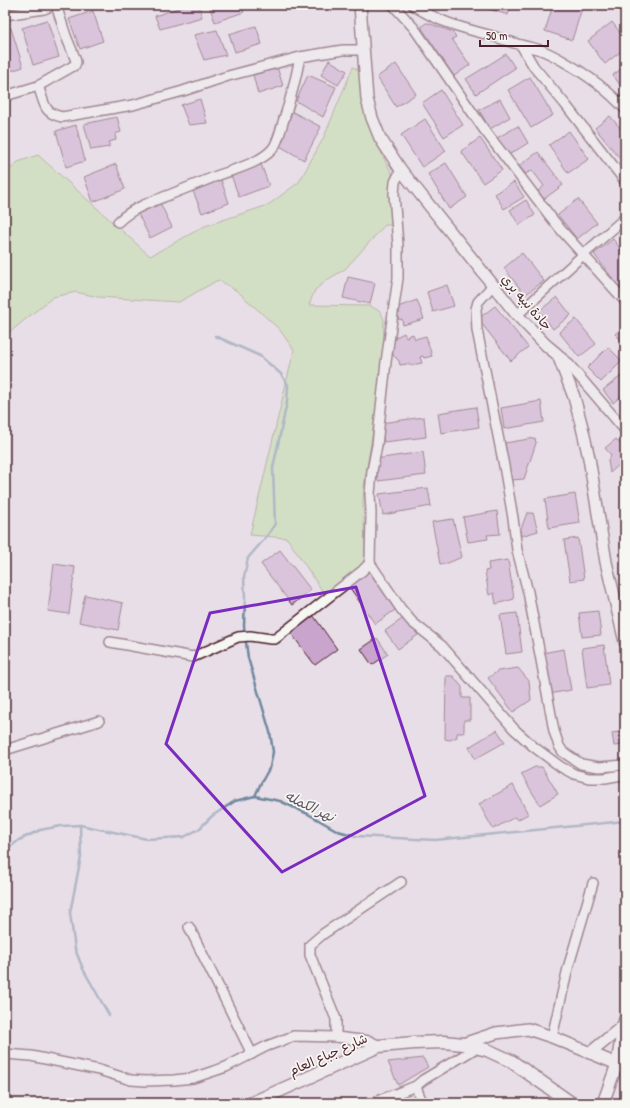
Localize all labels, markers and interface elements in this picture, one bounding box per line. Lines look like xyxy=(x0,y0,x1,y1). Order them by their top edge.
scale bar xyxy=(480,22,548,48)
text: 50 m xyxy=(486,27,507,44)
street label: جادة نبيه بري xyxy=(497,270,556,335)
water label: نهر الكمله xyxy=(282,785,340,827)
street label: شارع جباع العام xyxy=(286,1029,371,1081)

